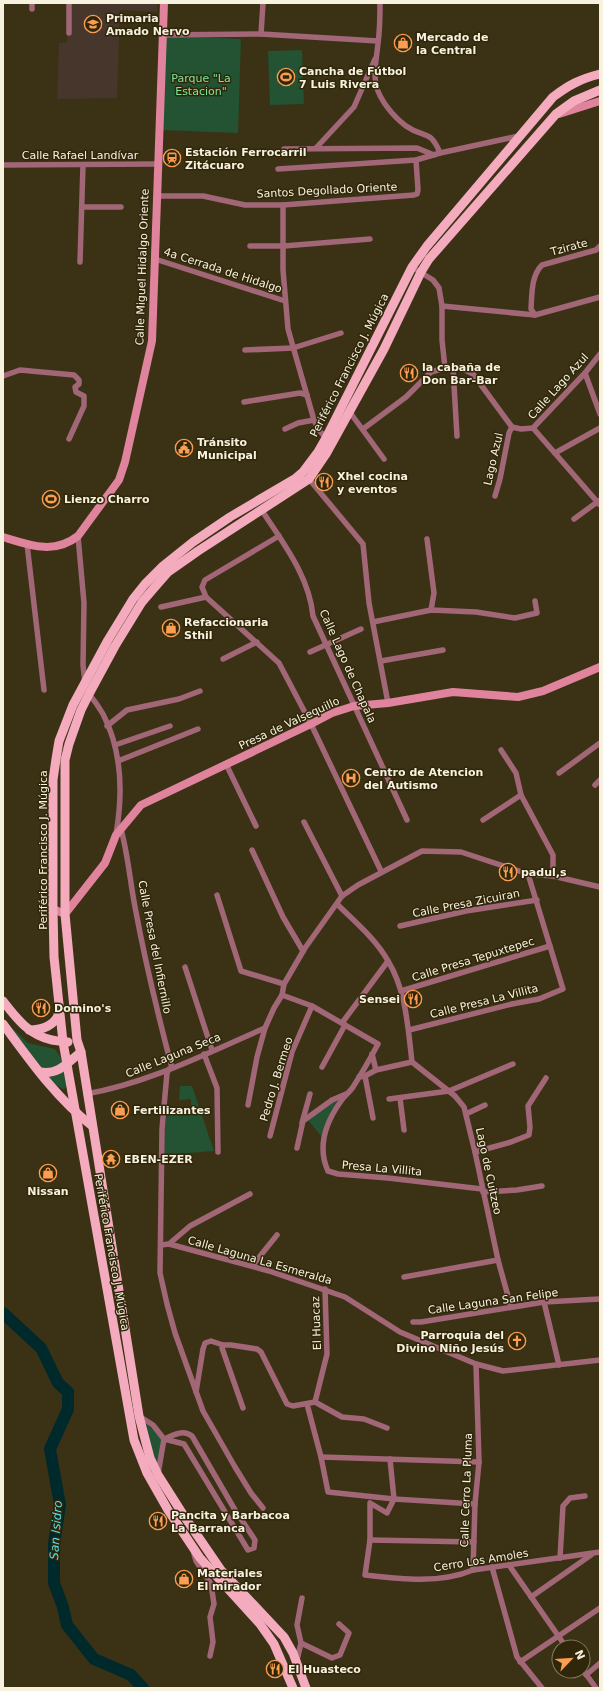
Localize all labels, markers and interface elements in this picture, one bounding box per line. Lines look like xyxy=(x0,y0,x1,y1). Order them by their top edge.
place label: Primaria Amado Nervo xyxy=(106,12,190,38)
school or university icon: Primaria Amado Nervo xyxy=(83,14,103,34)
place label: Mercado de la Central xyxy=(416,31,488,57)
shop icon: Mercado de la Central xyxy=(393,33,413,53)
place label: Cancha de Fútbol 7 Luis Rivera xyxy=(299,65,406,91)
sports icon: Cancha de Fútbol 7 Luis Rivera xyxy=(276,67,296,87)
park label: Parque "La Estacion" xyxy=(171,72,231,98)
place label: Estación Ferrocarril Zitácuaro xyxy=(185,146,307,172)
station icon: Estación Ferrocarril Zitácuaro xyxy=(162,148,182,168)
street label: Calle Rafael Landívar xyxy=(22,149,139,162)
street label: Santos Degollado Oriente xyxy=(256,180,398,201)
street label: Calle Miguel Hidalgo Oriente xyxy=(133,188,152,346)
street label: Tzirate xyxy=(548,236,589,259)
street label: 4a Cerrada de Hidalgo xyxy=(162,245,284,296)
street label: Periférico Francisco J. Múgica xyxy=(307,291,391,439)
street label: Calle Lago Azul xyxy=(525,351,591,422)
place label: la cabaña de Don Bar-Bar xyxy=(422,361,501,387)
restaurant icon: la cabaña de Don Bar-Bar xyxy=(399,363,419,383)
street label: Lago Azul xyxy=(481,432,506,487)
place label: Tránsito Municipal xyxy=(197,436,257,462)
public building icon: Tránsito Municipal xyxy=(174,438,194,458)
place label: Xhel cocina y eventos xyxy=(337,470,408,496)
restaurant icon: Xhel cocina y eventos xyxy=(314,472,334,492)
sports icon: Lienzo Charro xyxy=(41,489,61,509)
place label: Lienzo Charro xyxy=(64,493,150,506)
street label: Calle Lago de Chapala xyxy=(317,607,379,725)
place label: Refaccionaria Sthil xyxy=(184,616,268,642)
shop icon: Refaccionaria Sthil xyxy=(161,618,181,638)
street label: Presa de Valsequillo xyxy=(237,694,342,752)
place label: Centro de Atencion del Autismo xyxy=(364,766,483,792)
hospital icon: Centro de Atencion del Autismo xyxy=(341,768,361,788)
street label: Periférico Francisco J. Múgica xyxy=(37,770,50,930)
restaurant icon: padul,s xyxy=(498,862,518,882)
place label: padul,s xyxy=(521,866,567,879)
street label: Calle Presa del Infiernillo xyxy=(135,879,174,1015)
street label: Calle Presa Zicuiran xyxy=(411,887,521,920)
street label: Calle Presa Tepuxtepec xyxy=(410,935,536,984)
street label: Calle Presa La Villita xyxy=(429,982,540,1021)
restaurant icon: Sensei xyxy=(403,989,423,1009)
place label: Sensei xyxy=(359,993,400,1006)
restaurant icon: Domino's xyxy=(31,998,51,1018)
place label: Domino's xyxy=(54,1002,112,1015)
street label: Calle Laguna Seca xyxy=(124,1030,223,1080)
street label: Pedro J. Bermeo xyxy=(257,1035,296,1123)
shop icon: Fertilizantes xyxy=(110,1100,130,1120)
place label: Fertilizantes xyxy=(133,1104,211,1117)
street label: Lago de Cuitzeo xyxy=(473,1126,504,1216)
temple icon: EBEN-EZER xyxy=(101,1149,121,1169)
place label: EBEN-EZER xyxy=(124,1153,193,1166)
street label: Presa La Villita xyxy=(341,1159,423,1178)
shop icon: Nissan xyxy=(38,1163,58,1183)
street label: Periférico Francisco J. Múgica xyxy=(91,1172,132,1332)
place label: Nissan xyxy=(27,1185,69,1198)
street label: Calle Laguna La Esmeralda xyxy=(186,1234,333,1287)
street label: Calle Laguna San Felipe xyxy=(427,1286,559,1317)
street label: El Huacaz xyxy=(309,1296,324,1350)
place label: Parroquia del Divino Niño Jesús xyxy=(396,1329,504,1355)
church icon: Parroquia del Divino Niño Jesús xyxy=(507,1331,527,1351)
street label: Calle Cerro La Pluma xyxy=(458,1433,475,1547)
water label: San Isidro xyxy=(47,1500,65,1560)
place label: Pancita y Barbacoa La Barranca xyxy=(171,1509,290,1535)
restaurant icon: Pancita y Barbacoa La Barranca xyxy=(148,1511,168,1531)
street label: Cerro Los Amoles xyxy=(433,1547,530,1574)
place label: Materiales El mirador xyxy=(197,1567,263,1593)
shop icon: Materiales El mirador xyxy=(174,1569,194,1589)
north arrow xyxy=(551,1639,591,1679)
text: N xyxy=(572,1648,587,1662)
restaurant icon: El Huasteco xyxy=(265,1659,285,1679)
place label: El Huasteco xyxy=(288,1663,361,1676)

